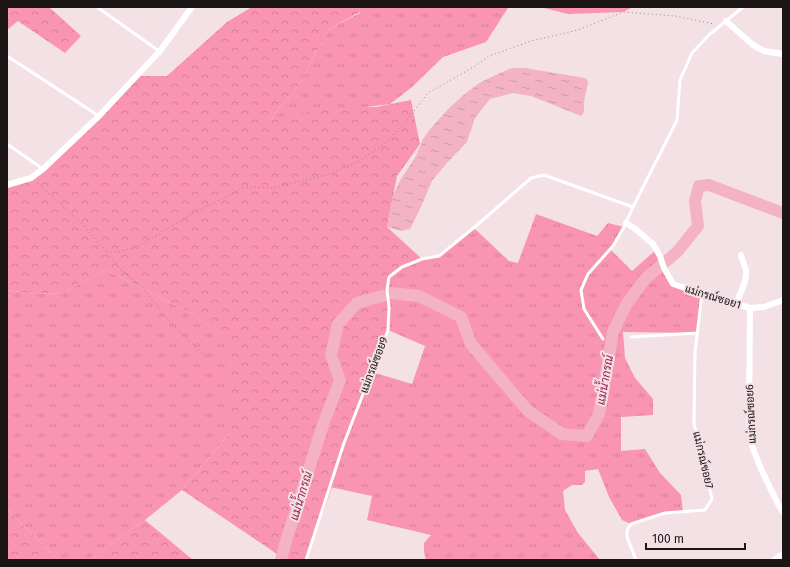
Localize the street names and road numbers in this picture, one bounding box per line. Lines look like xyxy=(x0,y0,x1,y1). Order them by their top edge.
street label: แม่กรณ์ซอย1 xyxy=(683,280,743,312)
street label: แม่กรณ์ซอย9 xyxy=(355,334,391,395)
street label: แม่กรณ์ซอย6 xyxy=(741,384,759,444)
street label: แม่กรณ์ซอย7 xyxy=(690,430,718,490)

